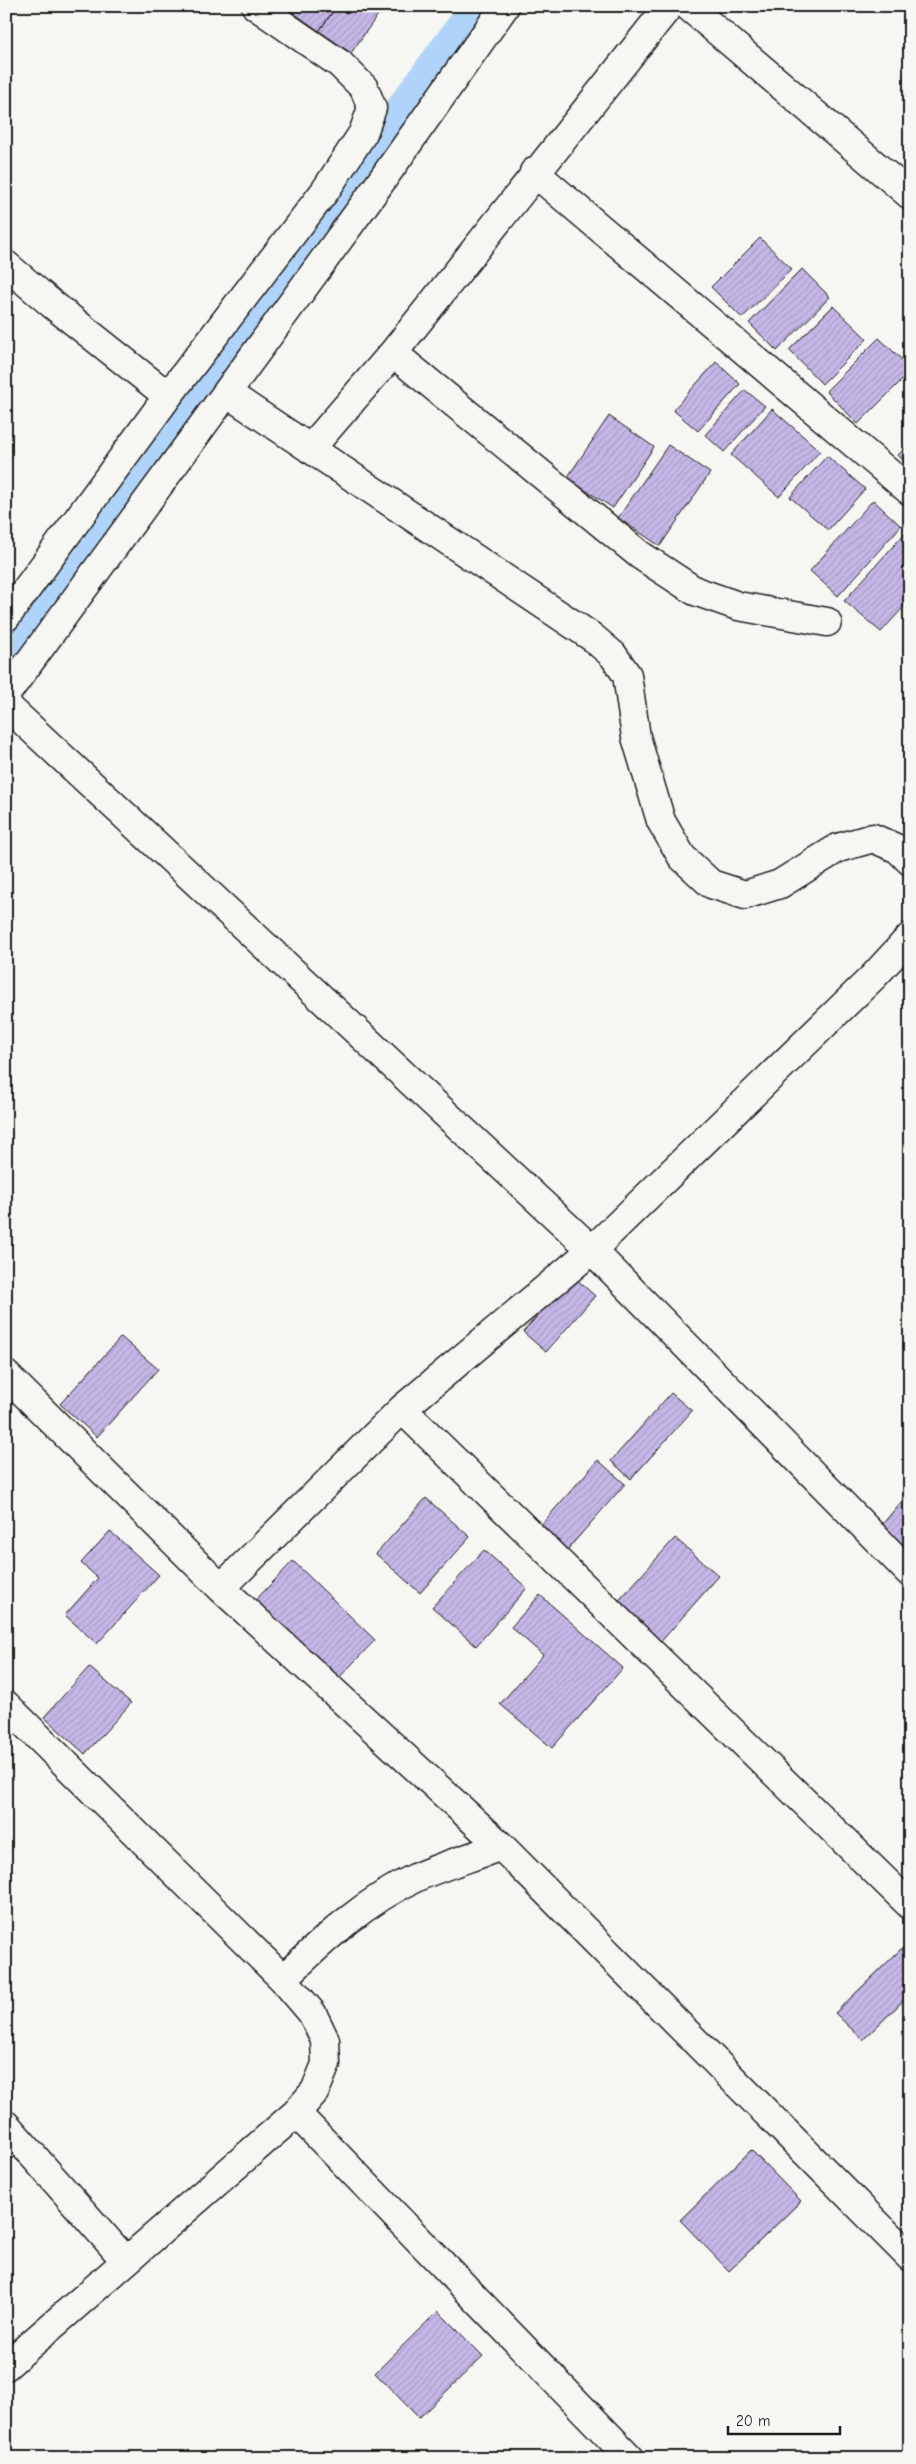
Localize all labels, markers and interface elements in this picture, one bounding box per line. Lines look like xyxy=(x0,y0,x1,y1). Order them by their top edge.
scale bar xyxy=(728,2404,841,2436)
text: 20 m xyxy=(736,2412,770,2430)

